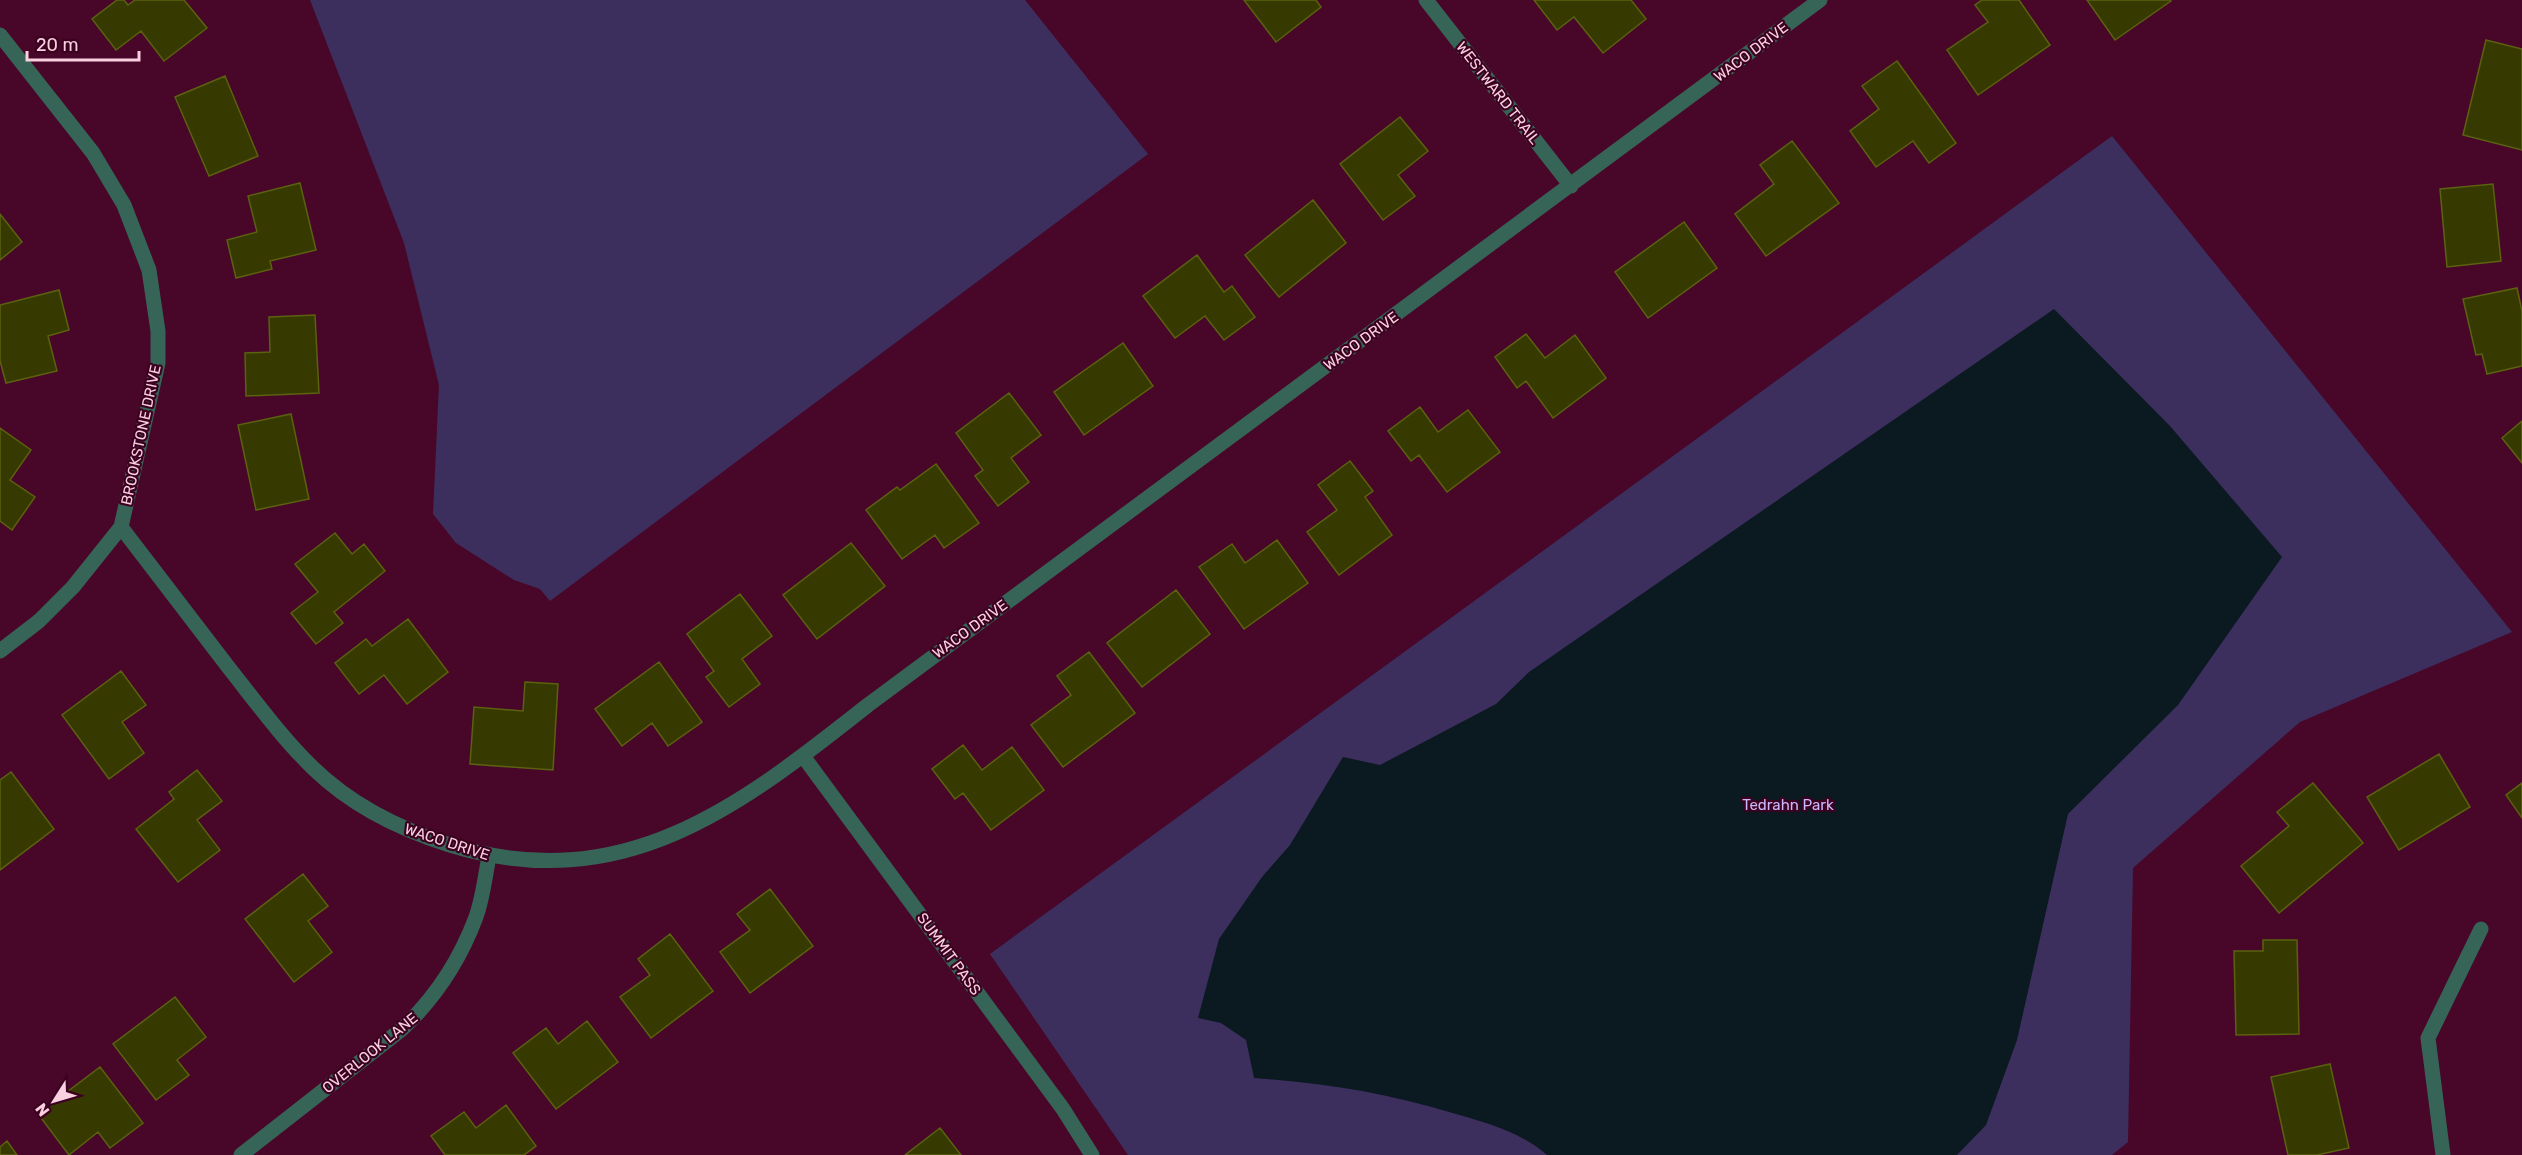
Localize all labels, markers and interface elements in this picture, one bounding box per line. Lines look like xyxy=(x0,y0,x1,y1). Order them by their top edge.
street label: WACO DRIVE xyxy=(1710,18,1792,86)
scale bar xyxy=(27,24,140,62)
text: 20 m xyxy=(36,34,78,56)
street label: WESTWARD TRAIL xyxy=(1452,38,1544,148)
street label: WACO DRIVE xyxy=(1320,308,1402,374)
street label: BROOKSTONE DRIVE xyxy=(117,363,165,507)
street label: WACO DRIVE xyxy=(929,596,1011,662)
park label: Tedrahn Park xyxy=(1742,796,1834,814)
street label: WACO DRIVE xyxy=(402,820,492,864)
street label: SUMMIT PASS xyxy=(913,909,985,999)
street label: OVERLOOK LANE xyxy=(319,1009,421,1097)
north arrow xyxy=(24,1071,84,1131)
text: N xyxy=(31,1099,53,1120)

